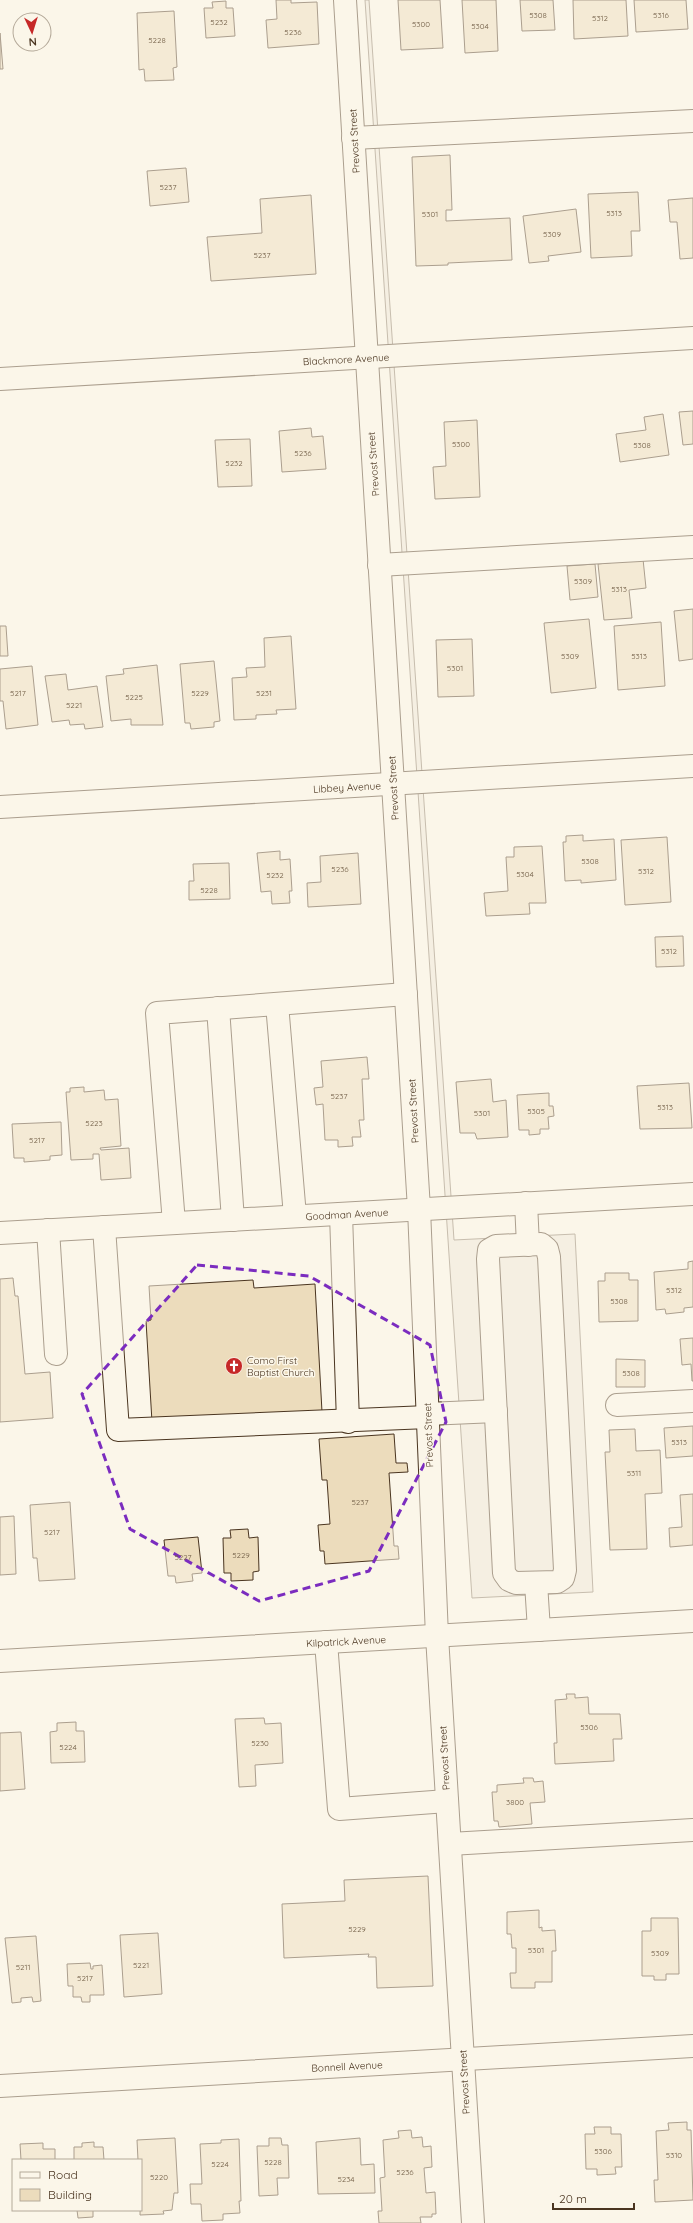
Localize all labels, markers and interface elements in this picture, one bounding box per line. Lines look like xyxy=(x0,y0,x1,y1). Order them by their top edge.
house number: 5308 xyxy=(529,10,547,20)
house number: 5316 xyxy=(653,10,670,20)
north arrow xyxy=(12,12,52,52)
house number: 5312 xyxy=(592,13,609,23)
house number: 5232 xyxy=(210,17,228,27)
house number: 5300 xyxy=(412,19,430,29)
house number: 5304 xyxy=(471,21,489,31)
house number: 5236 xyxy=(284,27,302,37)
text: N xyxy=(28,35,37,49)
house number: 5228 xyxy=(148,35,166,45)
street label: Prevost Street xyxy=(346,108,363,174)
house number: 5237 xyxy=(159,182,177,192)
house number: 5313 xyxy=(606,208,622,218)
house number: 5301 xyxy=(422,209,438,219)
house number: 5309 xyxy=(543,229,561,239)
house number: 5237 xyxy=(253,250,271,260)
street label: Blackmore Avenue xyxy=(302,351,390,368)
street label: Prevost Street xyxy=(365,431,382,497)
house number: 5300 xyxy=(452,439,470,449)
house number: 5308 xyxy=(633,440,651,450)
house number: 5236 xyxy=(294,448,312,458)
house number: 5232 xyxy=(225,458,243,468)
house number: 5309 xyxy=(574,576,592,586)
house number: 5313 xyxy=(611,584,627,594)
house number: 5309 xyxy=(561,651,579,661)
house number: 5313 xyxy=(631,651,647,661)
house number: 5301 xyxy=(447,663,463,673)
house number: 5217 xyxy=(10,688,26,698)
house number: 5229 xyxy=(191,688,209,698)
house number: 5231 xyxy=(256,688,272,698)
house number: 5225 xyxy=(125,692,143,702)
house number: 5221 xyxy=(66,700,82,710)
street label: Prevost Street xyxy=(385,755,402,821)
street label: Libbey Avenue xyxy=(313,779,382,796)
house number: 5308 xyxy=(581,856,599,866)
house number: 5236 xyxy=(331,864,349,874)
house number: 5312 xyxy=(638,866,655,876)
house number: 5304 xyxy=(516,869,534,879)
house number: 5232 xyxy=(266,870,284,880)
house number: 5228 xyxy=(200,885,218,895)
house number: 5312 xyxy=(661,946,678,956)
street label: Prevost Street xyxy=(405,1078,422,1144)
house number: 5237 xyxy=(330,1091,348,1101)
house number: 5313 xyxy=(657,1102,673,1112)
house number: 5305 xyxy=(527,1106,545,1116)
house number: 5301 xyxy=(474,1108,490,1118)
house number: 5223 xyxy=(85,1118,103,1128)
house number: 5217 xyxy=(29,1135,45,1145)
street label: Goodman Avenue xyxy=(305,1206,389,1223)
house number: 5312 xyxy=(666,1285,683,1295)
house number: 5308 xyxy=(610,1296,628,1306)
place label: Como First Baptist Church xyxy=(247,1354,314,1379)
church icon: Como First Baptist Church xyxy=(224,1356,244,1376)
house number: 5308 xyxy=(622,1368,640,1378)
street label: Prevost Street xyxy=(421,1402,436,1468)
house number: 5313 xyxy=(671,1437,687,1447)
house number: 5311 xyxy=(627,1468,641,1478)
house number: 5237 xyxy=(351,1497,369,1507)
house number: 5217 xyxy=(44,1527,60,1537)
house number: 5229 xyxy=(232,1550,250,1560)
house number: 5227 xyxy=(174,1552,192,1562)
street label: Kilpatrick Avenue xyxy=(306,1633,387,1650)
house number: 5306 xyxy=(580,1722,598,1732)
street label: Prevost Street xyxy=(436,1725,453,1791)
house number: 5230 xyxy=(251,1738,269,1748)
house number: 5224 xyxy=(59,1742,77,1752)
house number: 3800 xyxy=(506,1797,524,1807)
house number: 5229 xyxy=(348,1924,366,1934)
house number: 5301 xyxy=(528,1945,544,1955)
house number: 5309 xyxy=(651,1948,669,1958)
house number: 5221 xyxy=(133,1960,149,1970)
house number: 5211 xyxy=(16,1962,30,1972)
house number: 5217 xyxy=(77,1973,93,1983)
street label: Prevost Street xyxy=(456,2049,473,2115)
street label: Bonnell Avenue xyxy=(311,2058,383,2075)
house number: 5306 xyxy=(594,2146,612,2156)
house number: 5310 xyxy=(666,2150,682,2160)
house number: 5228 xyxy=(264,2157,282,2167)
legend xyxy=(12,2159,142,2211)
house number: 5224 xyxy=(211,2159,229,2169)
text: Road xyxy=(48,2167,78,2182)
house number: 5236 xyxy=(396,2167,414,2177)
house number: 5220 xyxy=(150,2172,168,2182)
house number: 5234 xyxy=(337,2174,355,2184)
scale bar xyxy=(553,2185,634,2211)
text: Building xyxy=(48,2187,92,2202)
text: 20 m xyxy=(559,2191,587,2206)

